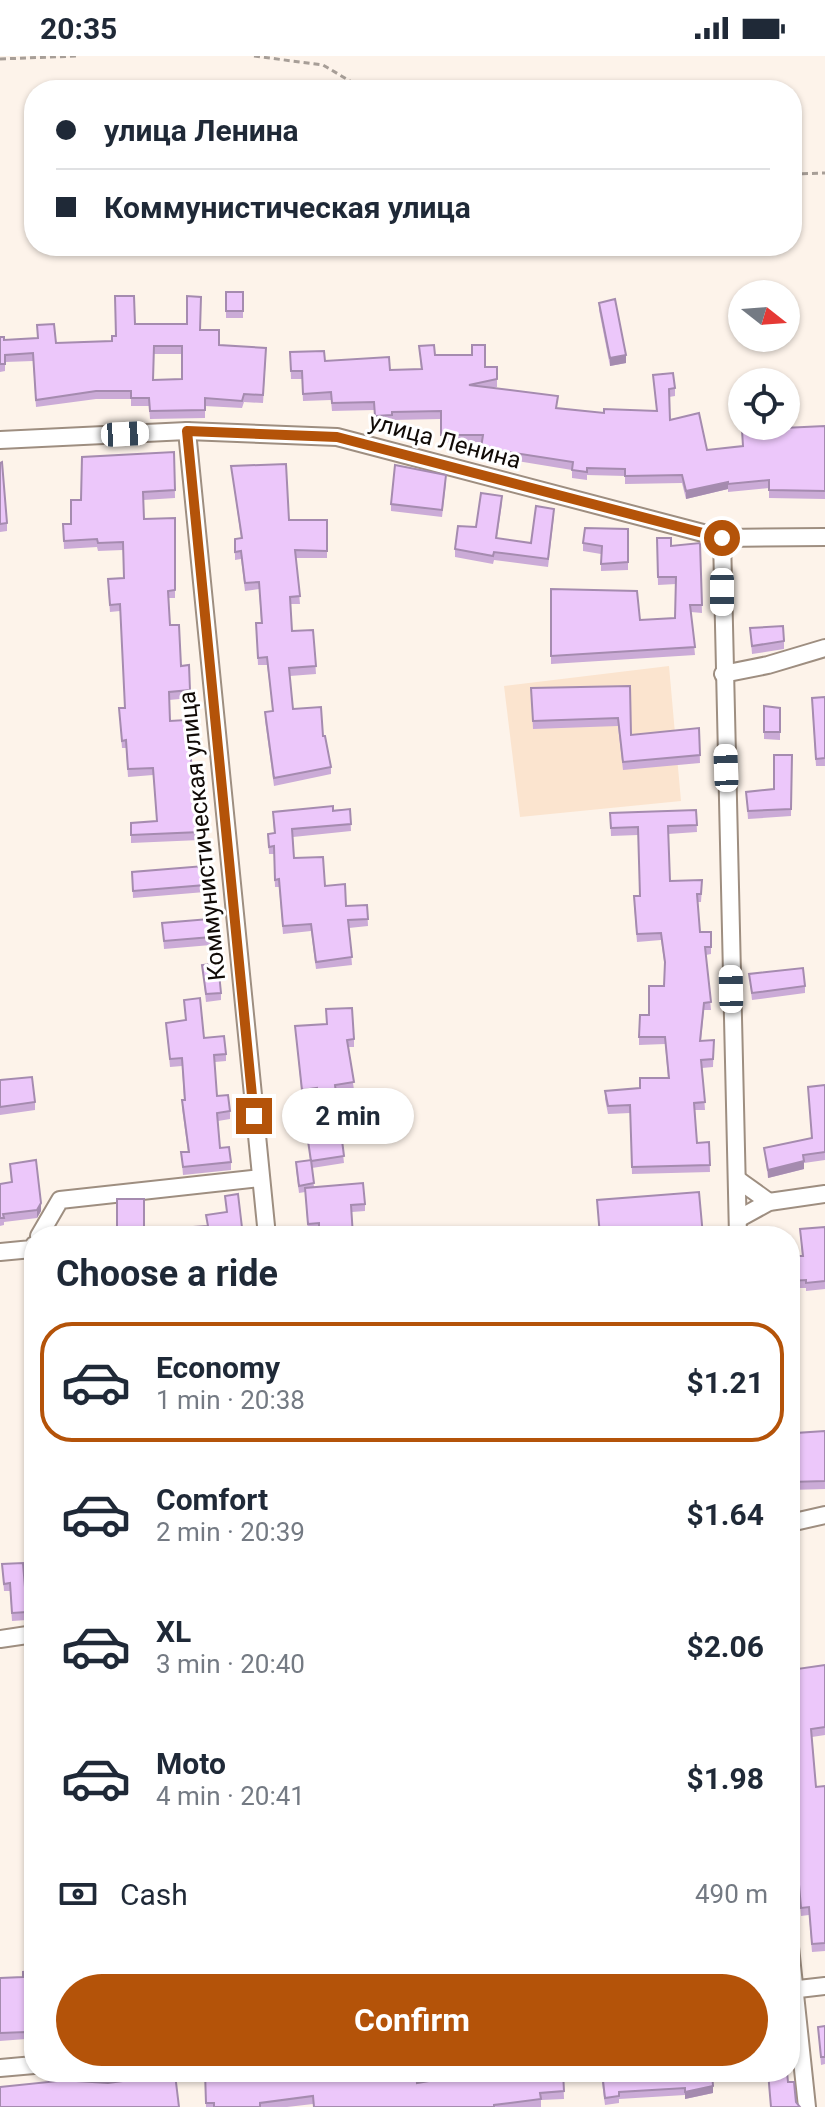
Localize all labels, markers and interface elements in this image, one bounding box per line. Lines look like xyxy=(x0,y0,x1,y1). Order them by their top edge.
text: 20:35 xyxy=(40,11,117,46)
text: улица Ленина xyxy=(104,113,299,148)
text: Коммунистическая улица xyxy=(104,190,471,225)
north arrow xyxy=(728,280,800,352)
map controls xyxy=(728,280,800,440)
button: locate xyxy=(728,368,800,440)
street label: улица Ленина xyxy=(366,407,524,475)
car xyxy=(100,421,150,447)
route start xyxy=(704,520,740,556)
car xyxy=(710,568,734,616)
street label: Коммунистическая улица xyxy=(173,690,231,982)
car xyxy=(713,744,739,792)
car xyxy=(719,965,743,1013)
callout: 2 min xyxy=(282,1088,414,1144)
route end xyxy=(236,1098,272,1134)
text: 2 min xyxy=(315,1101,381,1131)
text: Choose a ride xyxy=(56,1253,278,1295)
icon: car xyxy=(60,1346,132,1418)
text: Economy xyxy=(156,1350,280,1385)
text: $1.21 xyxy=(686,1365,764,1400)
text: 1 min · 20:38 xyxy=(156,1385,305,1415)
icon: car xyxy=(60,1478,132,1550)
text: Comfort xyxy=(156,1482,268,1517)
text: $1.64 xyxy=(686,1497,764,1532)
text: 2 min · 20:39 xyxy=(156,1517,305,1547)
icon: car xyxy=(60,1610,132,1682)
text: XL xyxy=(156,1614,191,1649)
text: $2.06 xyxy=(686,1629,764,1664)
text: 3 min · 20:40 xyxy=(156,1649,305,1679)
icon: car xyxy=(60,1742,132,1814)
text: Moto xyxy=(156,1746,226,1781)
text: $1.98 xyxy=(686,1761,764,1796)
text: 4 min · 20:41 xyxy=(156,1781,305,1811)
icon: cash xyxy=(56,1872,100,1916)
text: Cash xyxy=(120,1877,188,1912)
text: 490 m xyxy=(695,1879,768,1909)
button: Confirm xyxy=(56,1974,768,2066)

